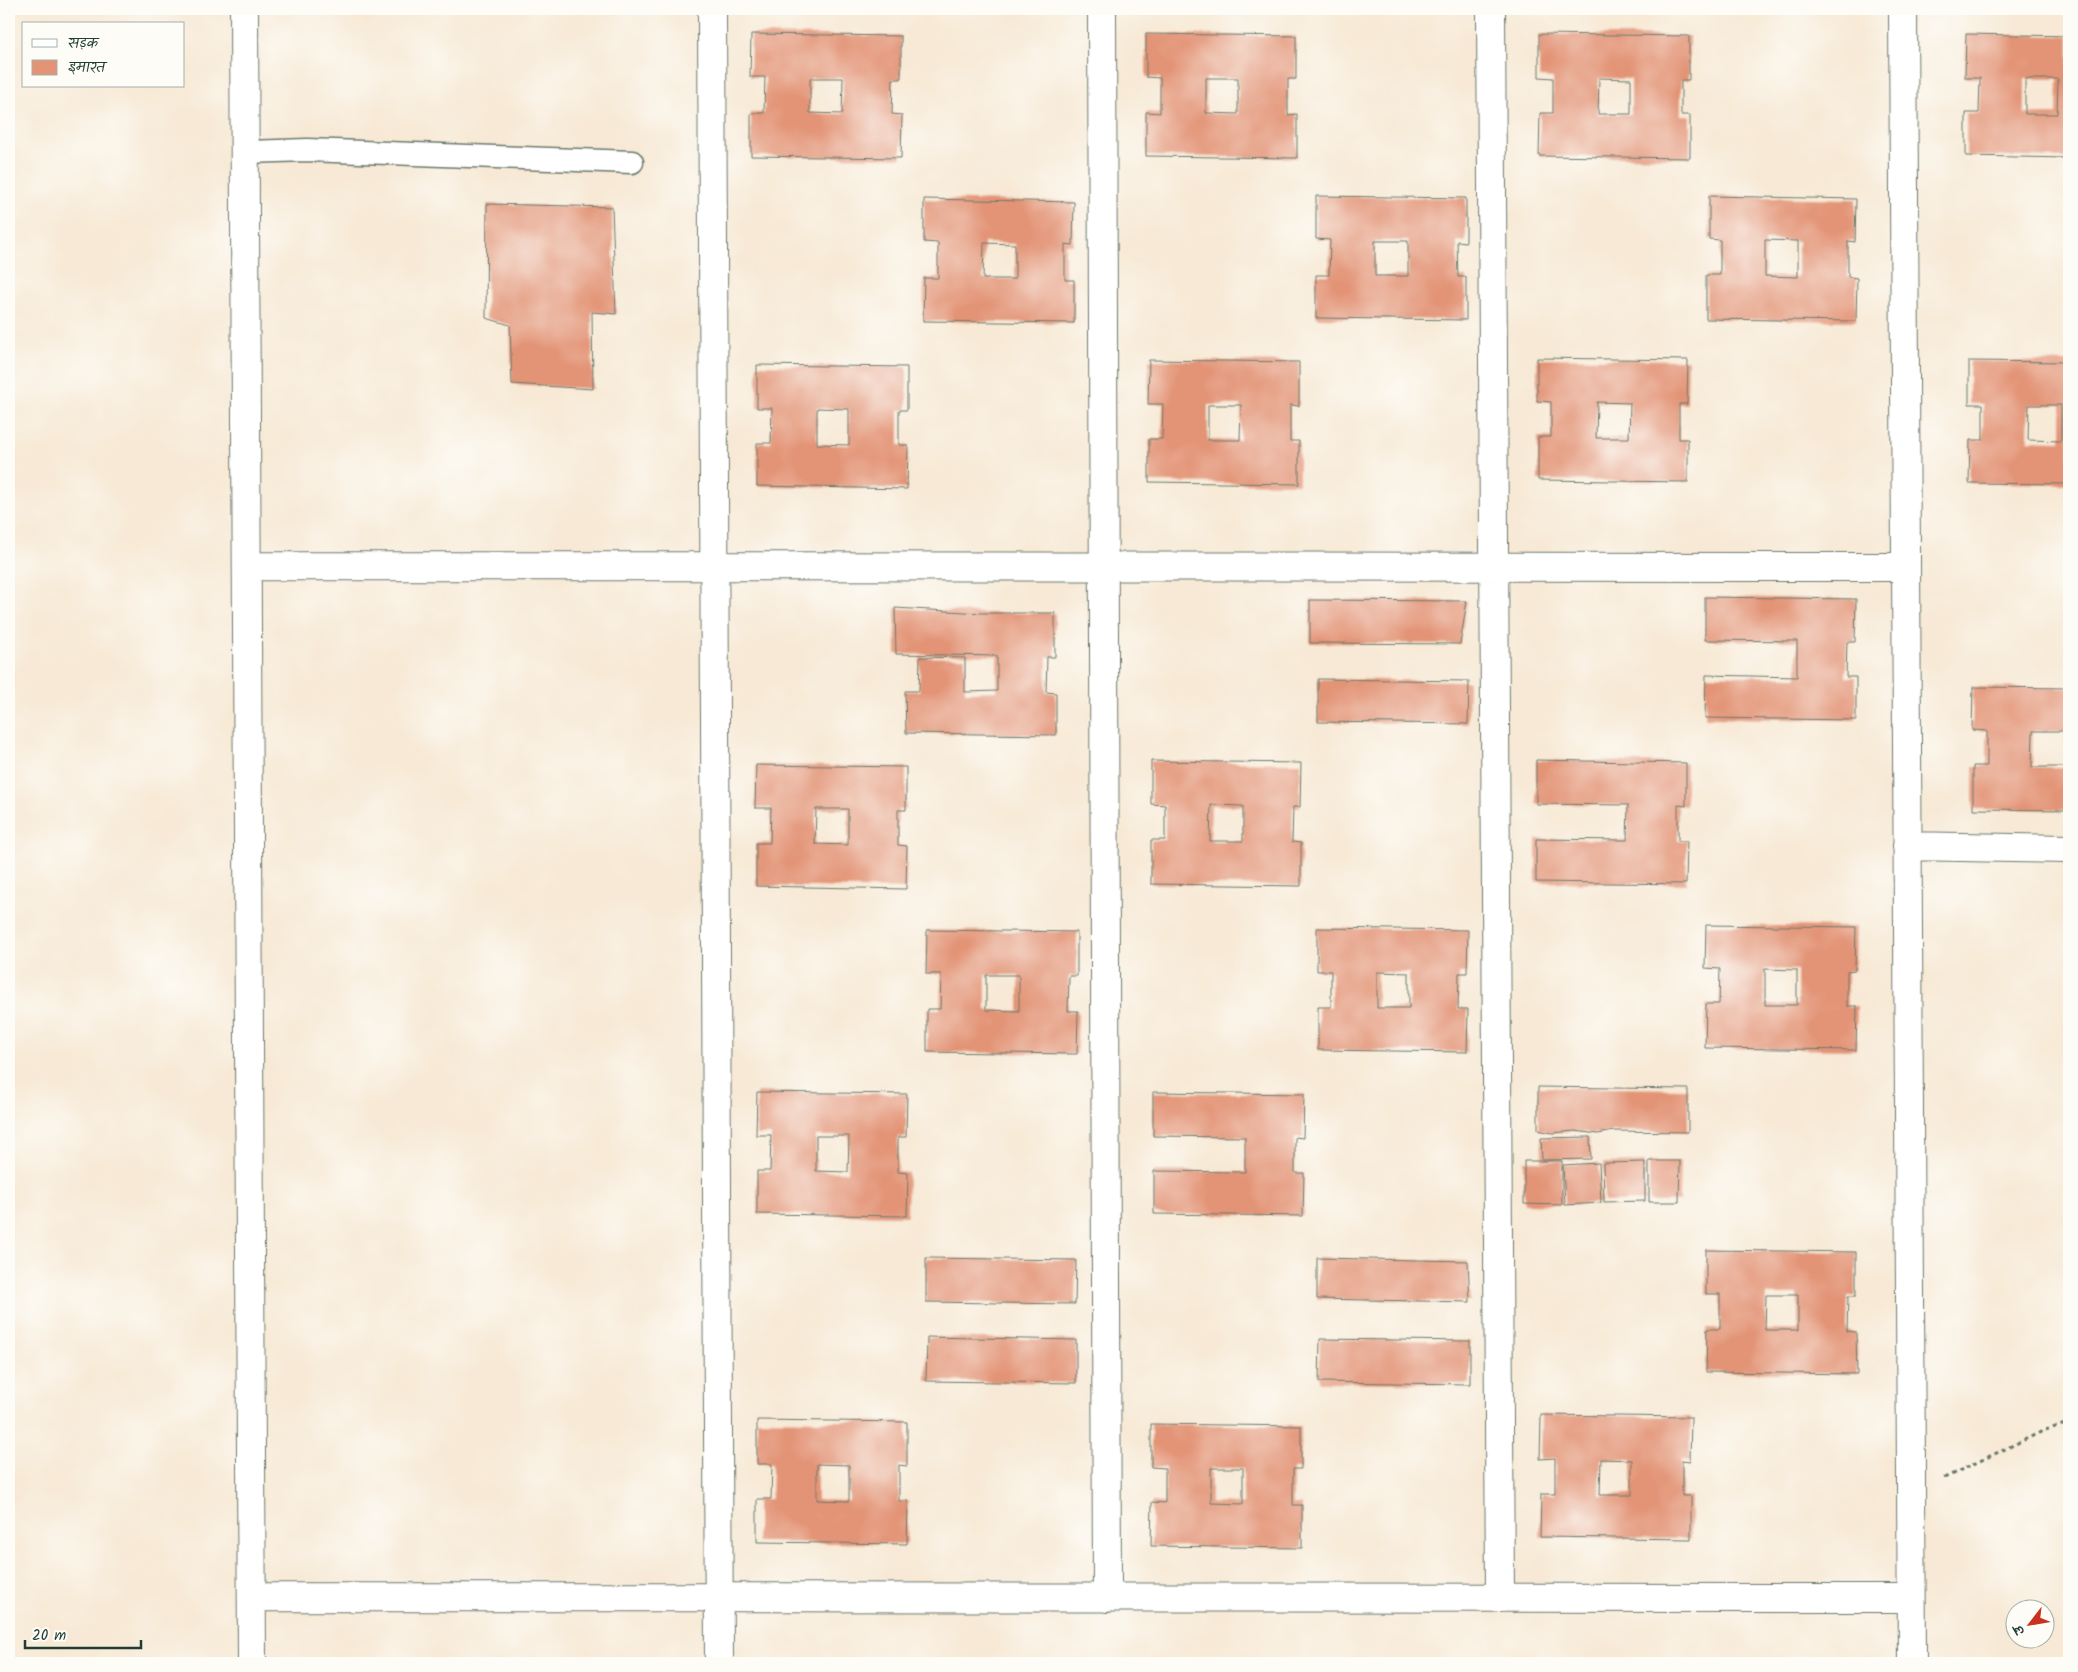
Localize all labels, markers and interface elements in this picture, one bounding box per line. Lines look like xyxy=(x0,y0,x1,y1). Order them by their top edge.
legend xyxy=(22,22,185,88)
text: सड़क xyxy=(68,32,100,56)
text: इमारत xyxy=(68,56,108,80)
north arrow xyxy=(2006,1600,2056,1650)
scale bar xyxy=(25,1617,141,1649)
text: उ xyxy=(2006,1618,2031,1640)
text: 20 m xyxy=(32,1624,66,1648)

